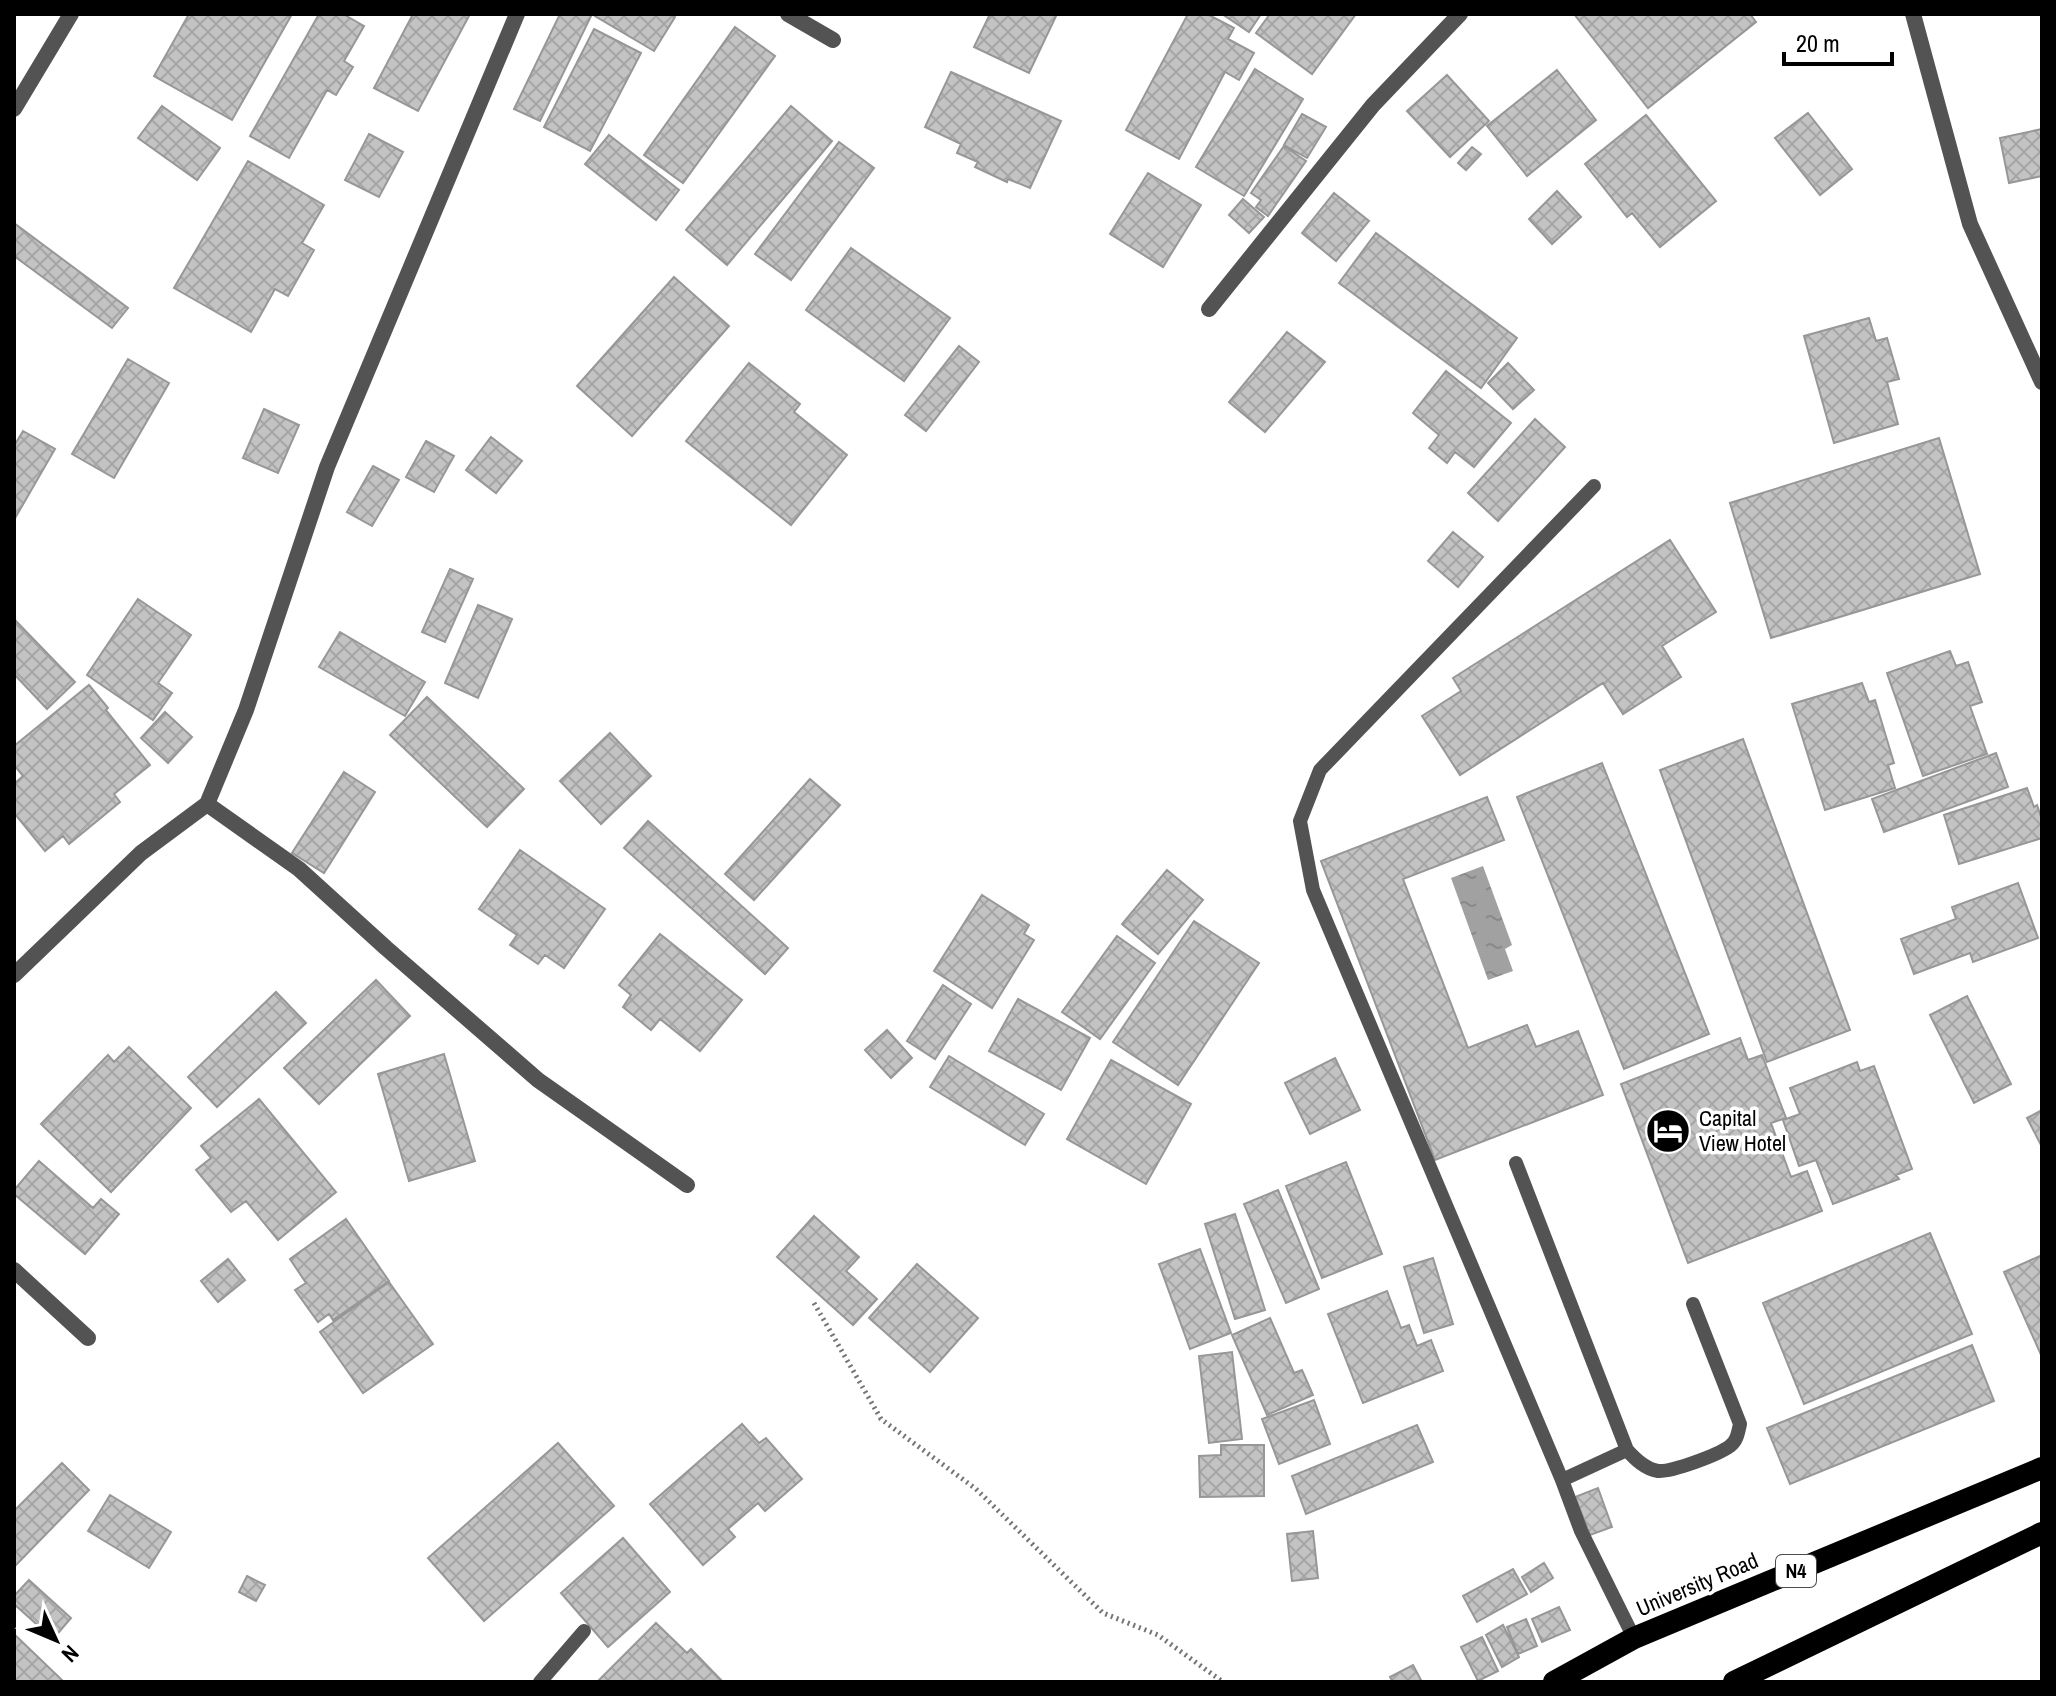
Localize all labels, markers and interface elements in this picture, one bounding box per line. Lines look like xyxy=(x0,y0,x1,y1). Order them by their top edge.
scale bar xyxy=(1784,16,1892,66)
text: 20 m xyxy=(1796,27,1840,59)
place label: Capital View Hotel xyxy=(1699,1103,1786,1158)
hotel icon: Capital View Hotel xyxy=(1644,1107,1692,1155)
street label: University Road xyxy=(1632,1545,1762,1623)
road number: N4 xyxy=(1776,1555,1816,1587)
north arrow xyxy=(16,1600,96,1680)
text: N xyxy=(55,1639,86,1669)

